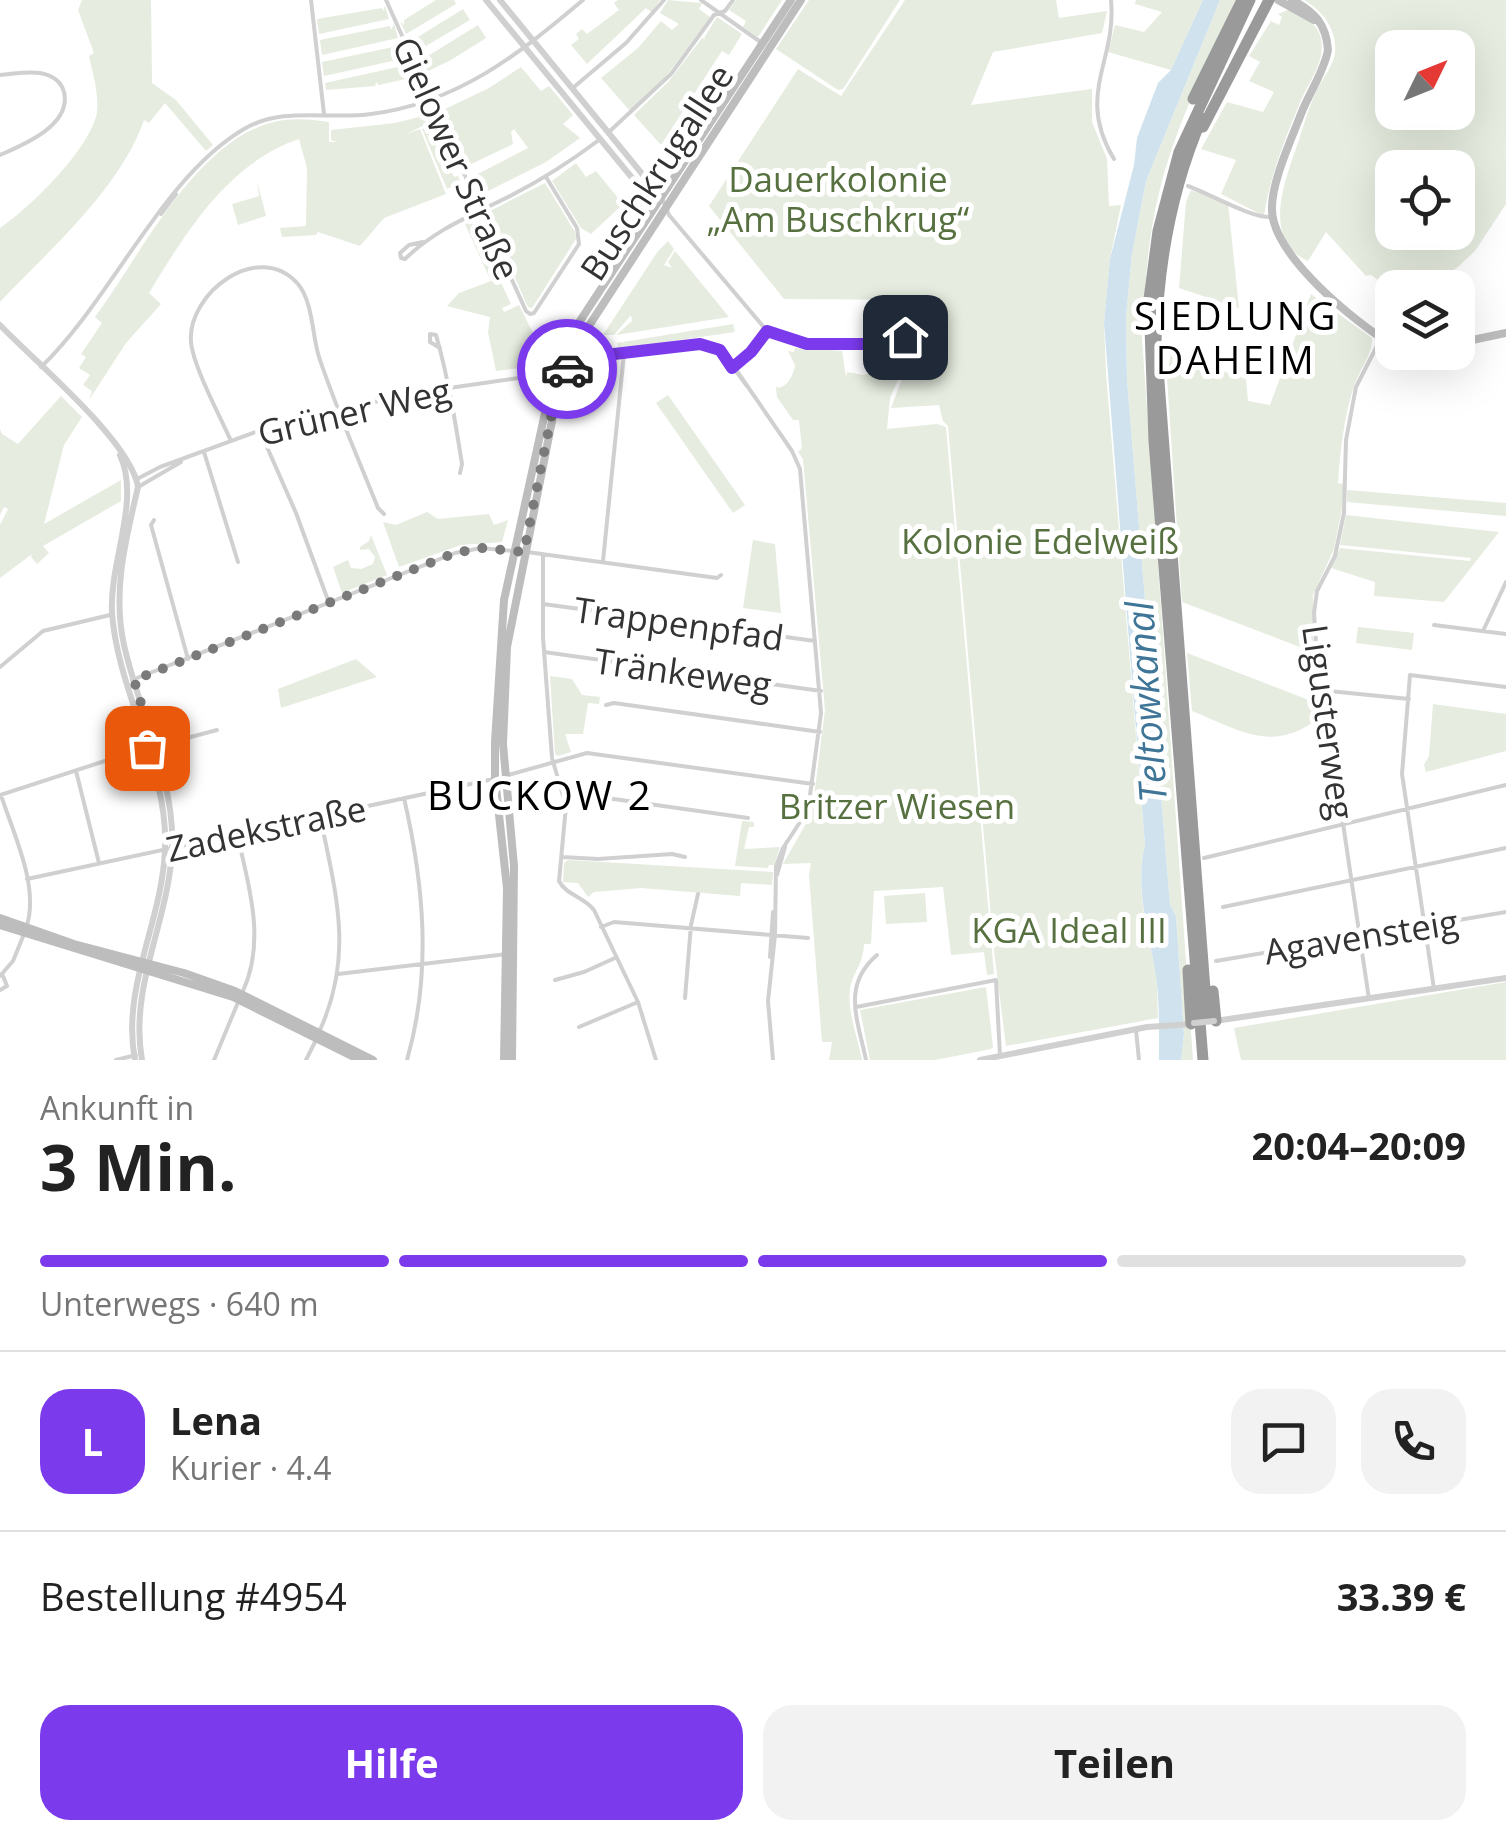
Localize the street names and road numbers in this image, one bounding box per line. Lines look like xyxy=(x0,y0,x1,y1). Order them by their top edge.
street label: Gielower Straße xyxy=(382,29,532,287)
street label: Buschkrugallee xyxy=(569,55,743,289)
street label: Grüner Weg xyxy=(253,366,455,456)
street label: Trappenpfad xyxy=(571,585,787,661)
street label: Ligusterweg xyxy=(1292,621,1366,823)
street label: Tränkeweg xyxy=(591,636,775,708)
street label: Zadekstraße xyxy=(162,784,370,872)
street label: Agavensteig xyxy=(1261,897,1461,975)

